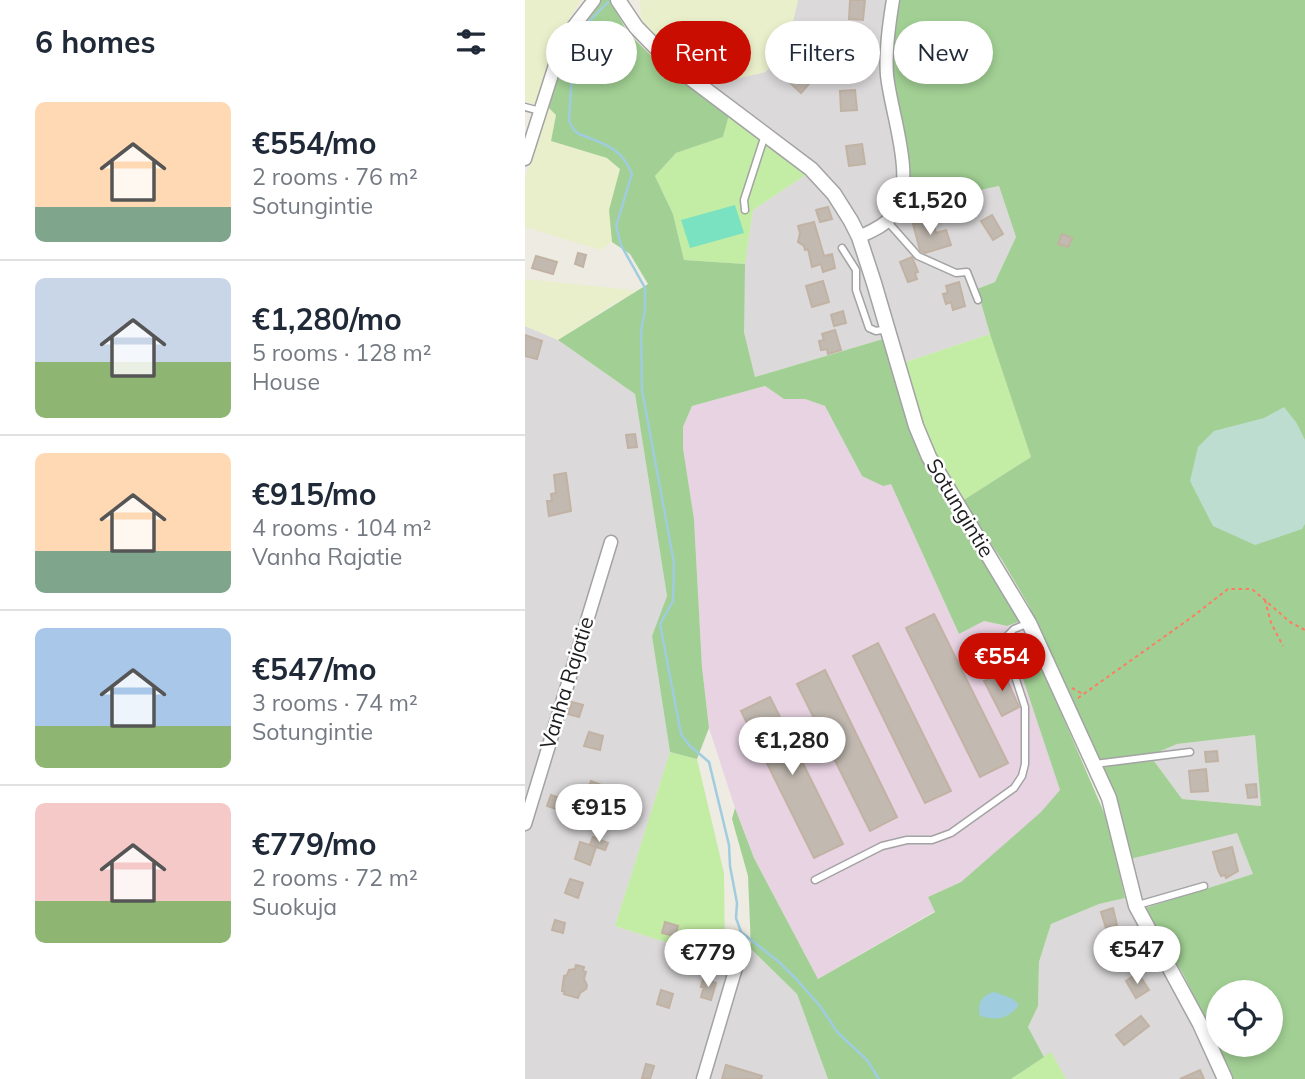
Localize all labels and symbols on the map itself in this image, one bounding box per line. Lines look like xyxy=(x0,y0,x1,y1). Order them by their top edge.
pin: €1,520 xyxy=(873,177,987,237)
street label: Sotungintie xyxy=(921,453,1000,562)
street label: Vanha Rajatie xyxy=(534,613,599,752)
pin: €554 xyxy=(961,634,1043,693)
pin: €1,280 xyxy=(735,718,849,777)
pin: €915 xyxy=(558,784,640,844)
pin: €547 xyxy=(1096,926,1178,986)
pin: €779 xyxy=(667,930,749,989)

